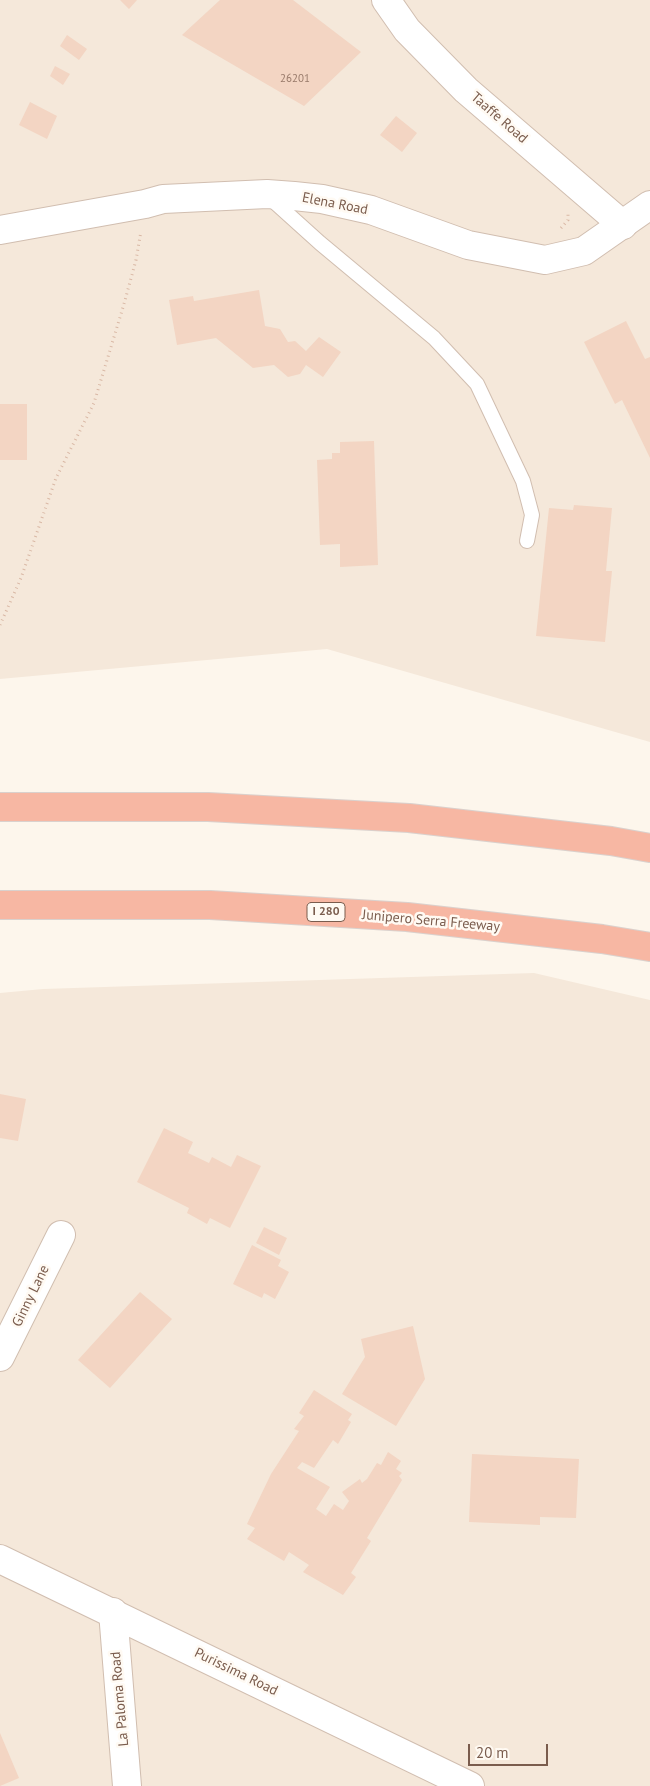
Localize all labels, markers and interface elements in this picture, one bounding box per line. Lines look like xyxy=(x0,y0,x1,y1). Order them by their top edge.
house number: 26201 xyxy=(280,72,310,86)
street label: Taaffe Road xyxy=(467,89,531,147)
street label: Elena Road xyxy=(301,189,369,219)
road number: I 280 xyxy=(307,902,345,922)
street label: Junipero Serra Freeway xyxy=(361,907,501,935)
street label: Ginny Lane xyxy=(9,1262,53,1330)
street label: Purissima Road xyxy=(192,1645,280,1699)
street label: La Paloma Road xyxy=(107,1651,133,1747)
scale bar xyxy=(470,1734,550,1766)
text: 20 m xyxy=(476,1743,509,1762)

